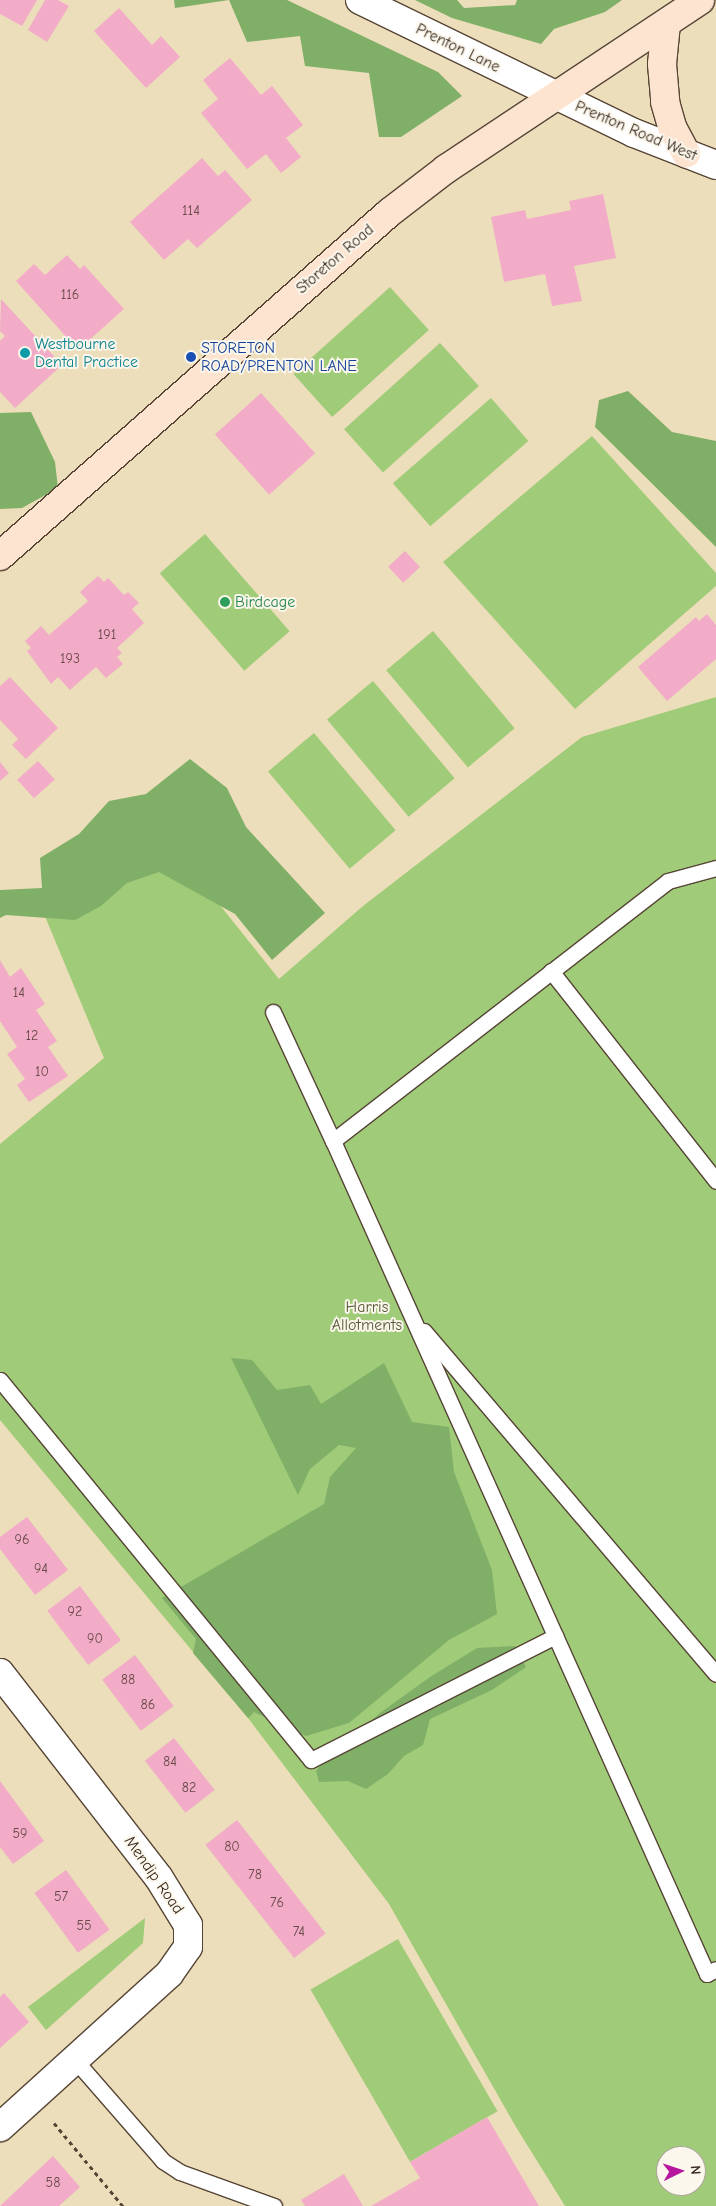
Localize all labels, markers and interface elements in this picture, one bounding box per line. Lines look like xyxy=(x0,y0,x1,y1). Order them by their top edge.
street label: Prenton Lane xyxy=(413,19,503,77)
street label: Prenton Road West xyxy=(572,97,700,165)
house number: 114 xyxy=(182,203,200,219)
street label: Storeton Road xyxy=(292,220,378,298)
house number: 116 xyxy=(61,287,79,303)
place label: Westbourne Dental Practice xyxy=(35,334,138,372)
place label: STORETON ROAD/PRENTON LANE xyxy=(201,338,357,376)
marker: Westbourne Dental Practice xyxy=(19,347,31,359)
marker: STORETON ROAD/PRENTON LANE xyxy=(185,351,197,363)
place label: Birdcage xyxy=(235,592,295,612)
marker: Birdcage xyxy=(219,596,231,608)
house number: 191 xyxy=(98,627,116,643)
house number: 193 xyxy=(60,651,80,667)
house number: 14 xyxy=(13,985,25,1001)
house number: 12 xyxy=(26,1028,38,1044)
house number: 10 xyxy=(35,1064,49,1080)
park label: Harris Allotments xyxy=(332,1297,402,1335)
house number: 96 xyxy=(14,1532,30,1548)
house number: 94 xyxy=(34,1561,48,1577)
house number: 92 xyxy=(68,1604,82,1620)
house number: 90 xyxy=(87,1631,103,1647)
house number: 88 xyxy=(121,1672,135,1688)
house number: 86 xyxy=(141,1697,155,1713)
house number: 84 xyxy=(163,1754,177,1770)
house number: 82 xyxy=(182,1780,196,1796)
house number: 59 xyxy=(12,1826,28,1842)
street label: Mendip Road xyxy=(120,1832,188,1918)
house number: 80 xyxy=(224,1839,240,1855)
house number: 78 xyxy=(248,1867,262,1883)
house number: 57 xyxy=(54,1889,68,1905)
house number: 76 xyxy=(270,1895,284,1911)
house number: 55 xyxy=(76,1918,92,1934)
house number: 74 xyxy=(293,1924,305,1940)
north arrow xyxy=(656,2146,706,2196)
text: N xyxy=(687,2165,704,2175)
house number: 58 xyxy=(46,2175,60,2191)

